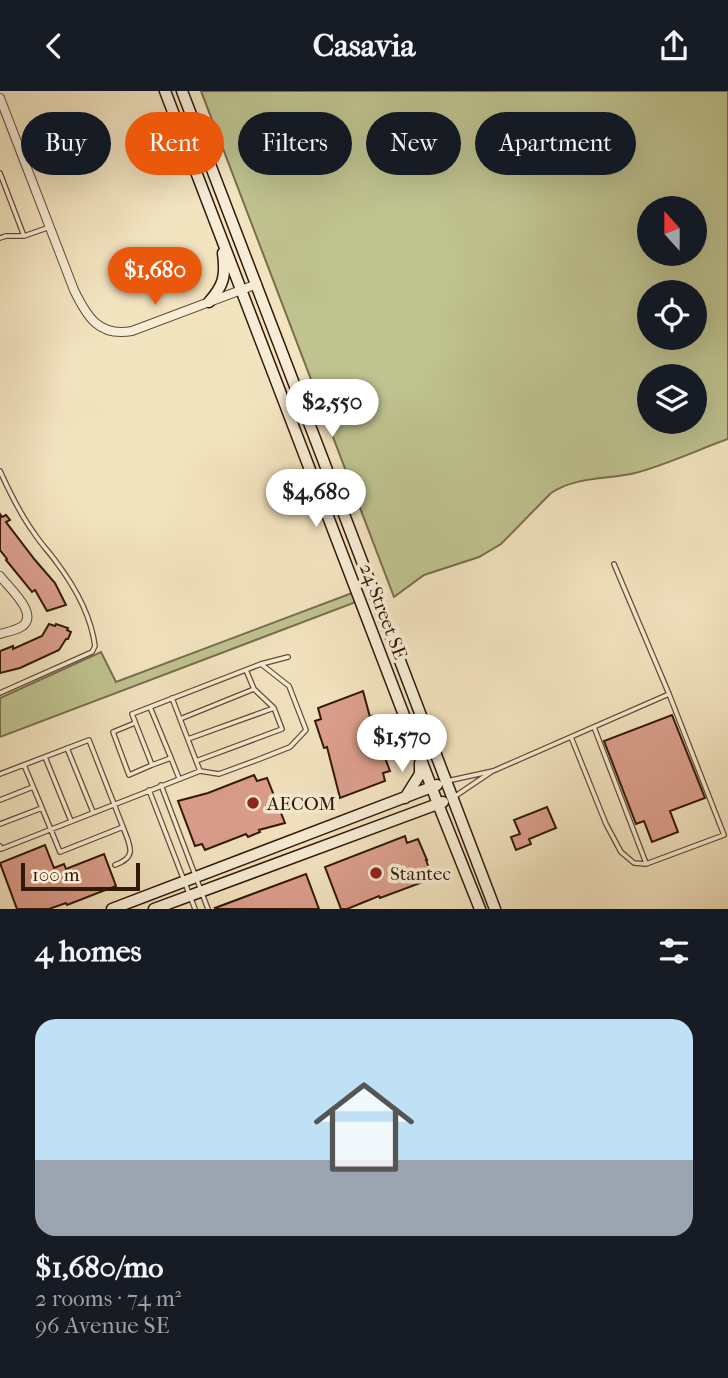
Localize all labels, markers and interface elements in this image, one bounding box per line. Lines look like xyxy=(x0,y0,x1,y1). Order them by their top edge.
icon: back xyxy=(35,27,73,65)
text: Casavia xyxy=(313,27,415,64)
icon: share xyxy=(655,27,693,65)
chip: Buy xyxy=(21,112,111,175)
chip: Rent xyxy=(125,112,224,175)
chip: Filters xyxy=(238,112,352,175)
chip: New xyxy=(366,112,461,175)
chip: Apartment xyxy=(475,112,636,175)
north arrow xyxy=(637,196,707,266)
map controls xyxy=(637,196,707,434)
pin: $1,680 xyxy=(98,247,212,307)
text: $1,680 xyxy=(124,256,186,283)
button: locate xyxy=(637,280,707,350)
button: layers xyxy=(637,364,707,434)
pin: $2,550 xyxy=(275,379,389,439)
text: $2,550 xyxy=(302,388,362,415)
pin: $4,680 xyxy=(259,469,373,529)
text: $4,680 xyxy=(282,478,350,505)
street label: 24 Street SE xyxy=(355,560,412,663)
pin: $1,570 xyxy=(345,715,459,774)
text: $1,570 xyxy=(373,723,431,750)
place label: AECOM xyxy=(266,793,336,815)
marker: AECOM xyxy=(245,795,261,811)
scale bar xyxy=(21,860,140,892)
place label: Stantec xyxy=(390,863,451,885)
text: 100 m xyxy=(32,864,80,886)
marker: Stantec xyxy=(368,865,384,881)
icon: filters xyxy=(655,932,693,970)
text: 4 homes xyxy=(35,934,142,969)
icon: home xyxy=(301,1064,427,1190)
text: $1,680/mo xyxy=(35,1250,163,1285)
text: 2 rooms · 74 m² xyxy=(35,1285,181,1312)
text: 96 Avenue SE xyxy=(35,1312,170,1339)

